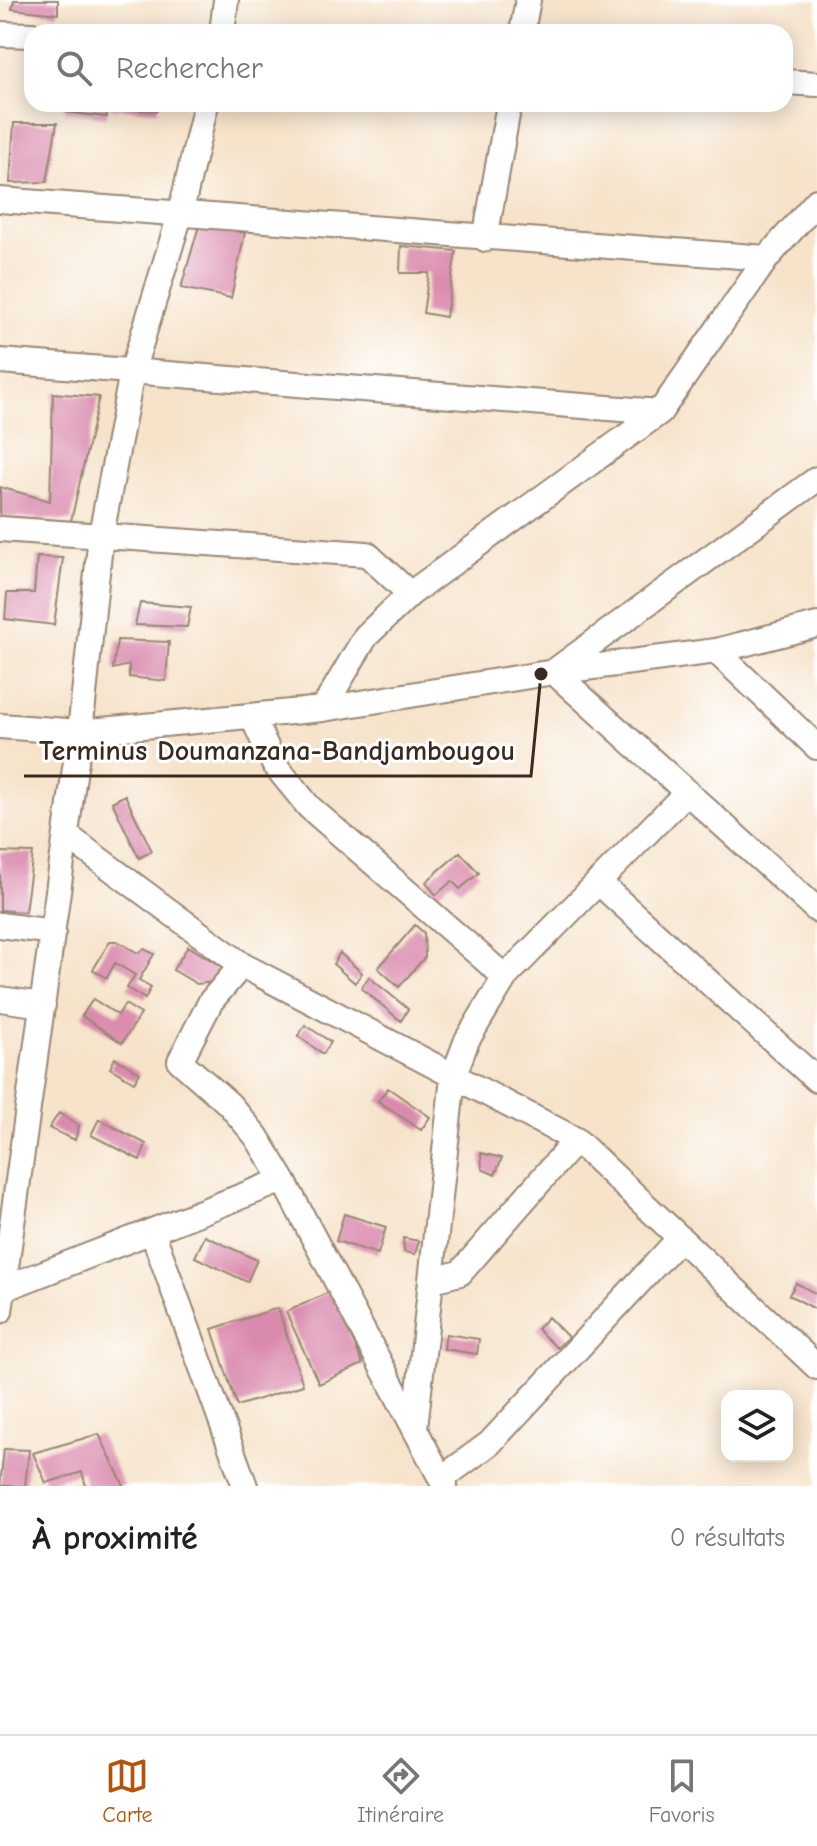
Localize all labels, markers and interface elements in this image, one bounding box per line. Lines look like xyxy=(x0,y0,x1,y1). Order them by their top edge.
search box xyxy=(24,24,793,112)
icon: search xyxy=(52,46,96,90)
text: Rechercher xyxy=(116,51,263,86)
callout: Terminus Doumanzana-Bandjambougou xyxy=(24,724,531,776)
text: Terminus Doumanzana-Bandjambougou xyxy=(39,735,515,767)
map controls xyxy=(721,1390,793,1462)
button: layers xyxy=(721,1390,793,1462)
text: À proximité xyxy=(32,1518,198,1558)
text: 0 résultats xyxy=(670,1523,785,1553)
tab: Carte xyxy=(102,1754,153,1828)
tab: Itinéraire xyxy=(357,1754,444,1828)
tab: Favoris xyxy=(649,1754,715,1828)

